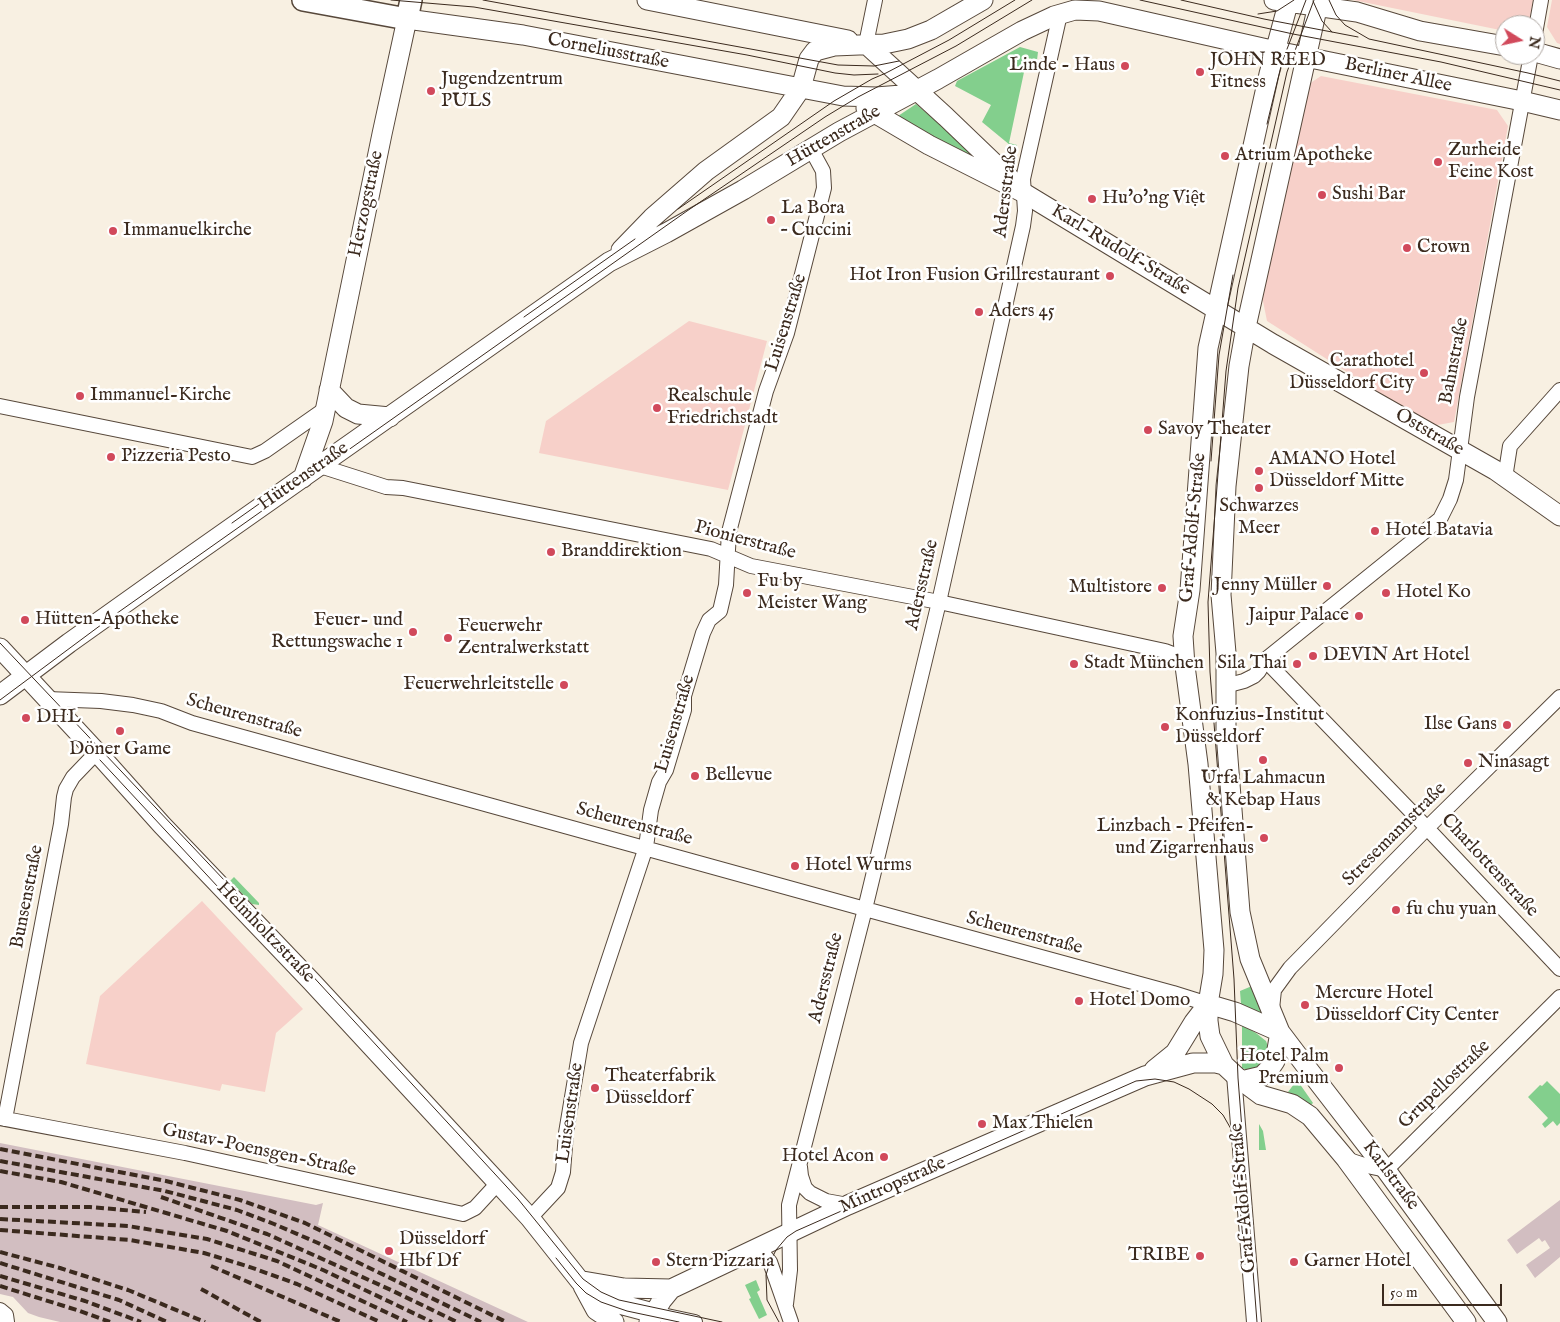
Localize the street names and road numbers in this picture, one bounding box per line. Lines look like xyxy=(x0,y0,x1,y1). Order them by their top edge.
street label: Corneliusstraße xyxy=(545,29,671,75)
street label: Berliner Allee xyxy=(1342,54,1454,98)
street label: Hüttenstraße xyxy=(783,101,885,173)
street label: Adersstraße xyxy=(990,145,1024,239)
street label: Herzogstraße xyxy=(345,149,389,259)
street label: Karl-Rudolf-Straße xyxy=(1046,200,1194,302)
street label: Luisenstraße xyxy=(761,271,813,375)
street label: Bahnstraße xyxy=(1435,316,1475,406)
street label: Oststraße xyxy=(1390,404,1468,462)
street label: Hüttenstraße xyxy=(255,438,353,516)
street label: Graf-Adolf-Straße xyxy=(1176,452,1212,604)
street label: Pionierstraße xyxy=(692,517,798,565)
street label: Adersstraße xyxy=(902,537,944,633)
street label: Luisenstraße xyxy=(651,672,701,776)
street label: Scheurenstraße xyxy=(184,690,304,744)
street label: Stresemannstraße xyxy=(1338,778,1452,892)
street label: Scheurenstraße xyxy=(573,799,695,851)
street label: Charlottenstraße xyxy=(1435,810,1543,922)
street label: Bunsenstraße xyxy=(7,843,49,951)
street label: Helmholtzstraße xyxy=(211,877,319,989)
street label: Scheurenstraße xyxy=(963,908,1085,960)
street label: Adersstraße xyxy=(805,930,849,1026)
street label: Grupellostraße xyxy=(1394,1036,1496,1134)
street label: Luisenstraße xyxy=(553,1061,589,1165)
street label: Gustav-Poensgen-Straße xyxy=(160,1119,358,1183)
street label: Graf-Adolf-Straße xyxy=(1226,1122,1262,1274)
street label: Karlstraße xyxy=(1357,1137,1423,1215)
street label: Mintropstraße xyxy=(836,1152,950,1220)

